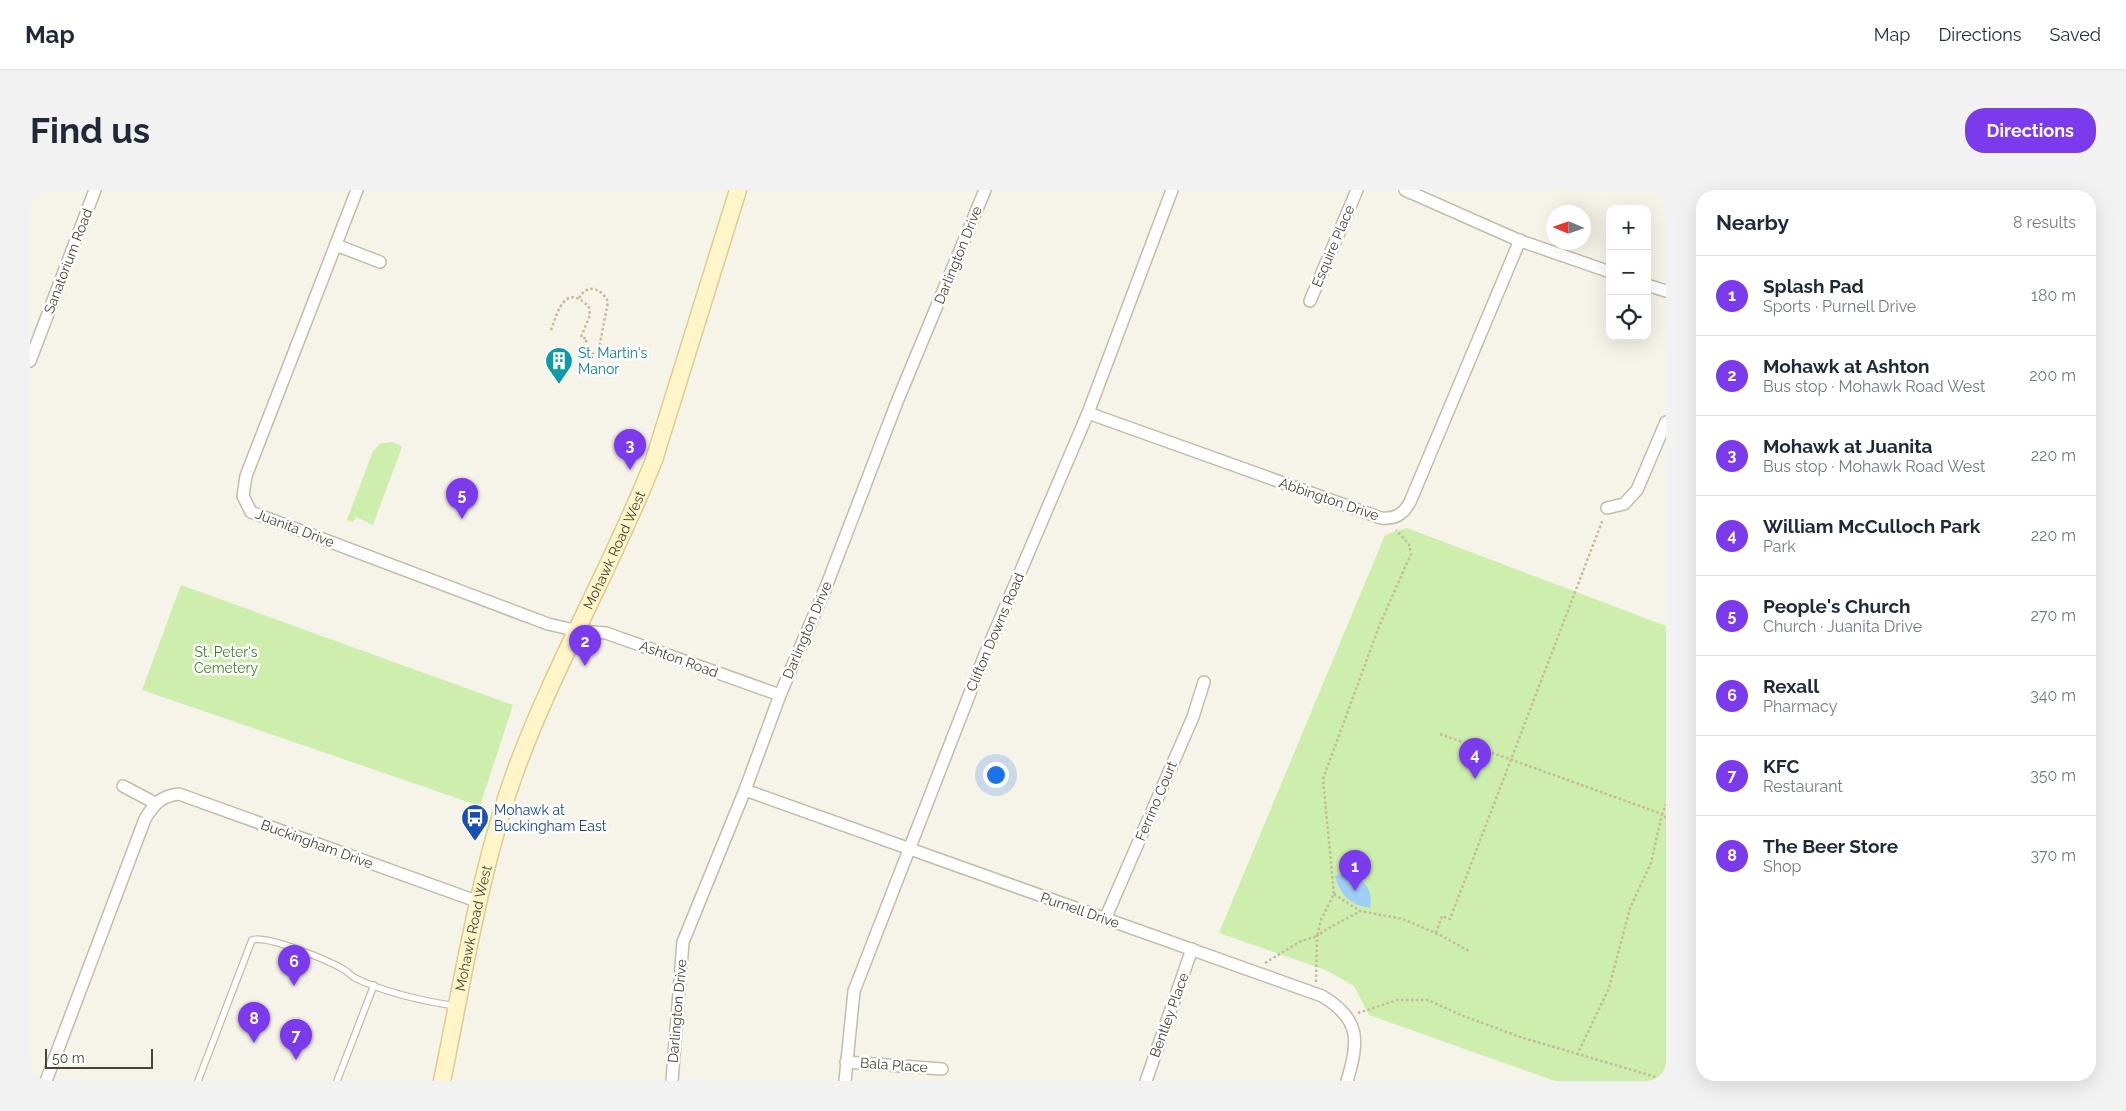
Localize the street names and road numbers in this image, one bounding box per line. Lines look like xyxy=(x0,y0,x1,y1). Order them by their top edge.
street label: Esquire Place xyxy=(1308,202,1358,290)
street label: Darlington Drive xyxy=(931,204,985,306)
street label: Sanatorium Road xyxy=(41,206,95,316)
street label: Abbington Drive xyxy=(1277,474,1381,524)
street label: Mohawk Road West xyxy=(580,488,649,612)
street label: Juanita Drive xyxy=(253,506,337,550)
street label: Clifton Downs Road xyxy=(963,570,1027,694)
street label: Darlington Drive xyxy=(779,579,835,681)
street label: Ashton Road xyxy=(638,637,720,681)
street label: Ferrino Court xyxy=(1132,759,1180,843)
street label: Buckingham Drive xyxy=(259,816,375,872)
street label: Mohawk Road West xyxy=(452,863,495,993)
street label: Purnell Drive xyxy=(1038,889,1122,931)
street label: Darlington Drive xyxy=(664,958,690,1064)
street label: Bentley Place xyxy=(1146,970,1192,1060)
street label: Bala Place xyxy=(860,1055,928,1075)

